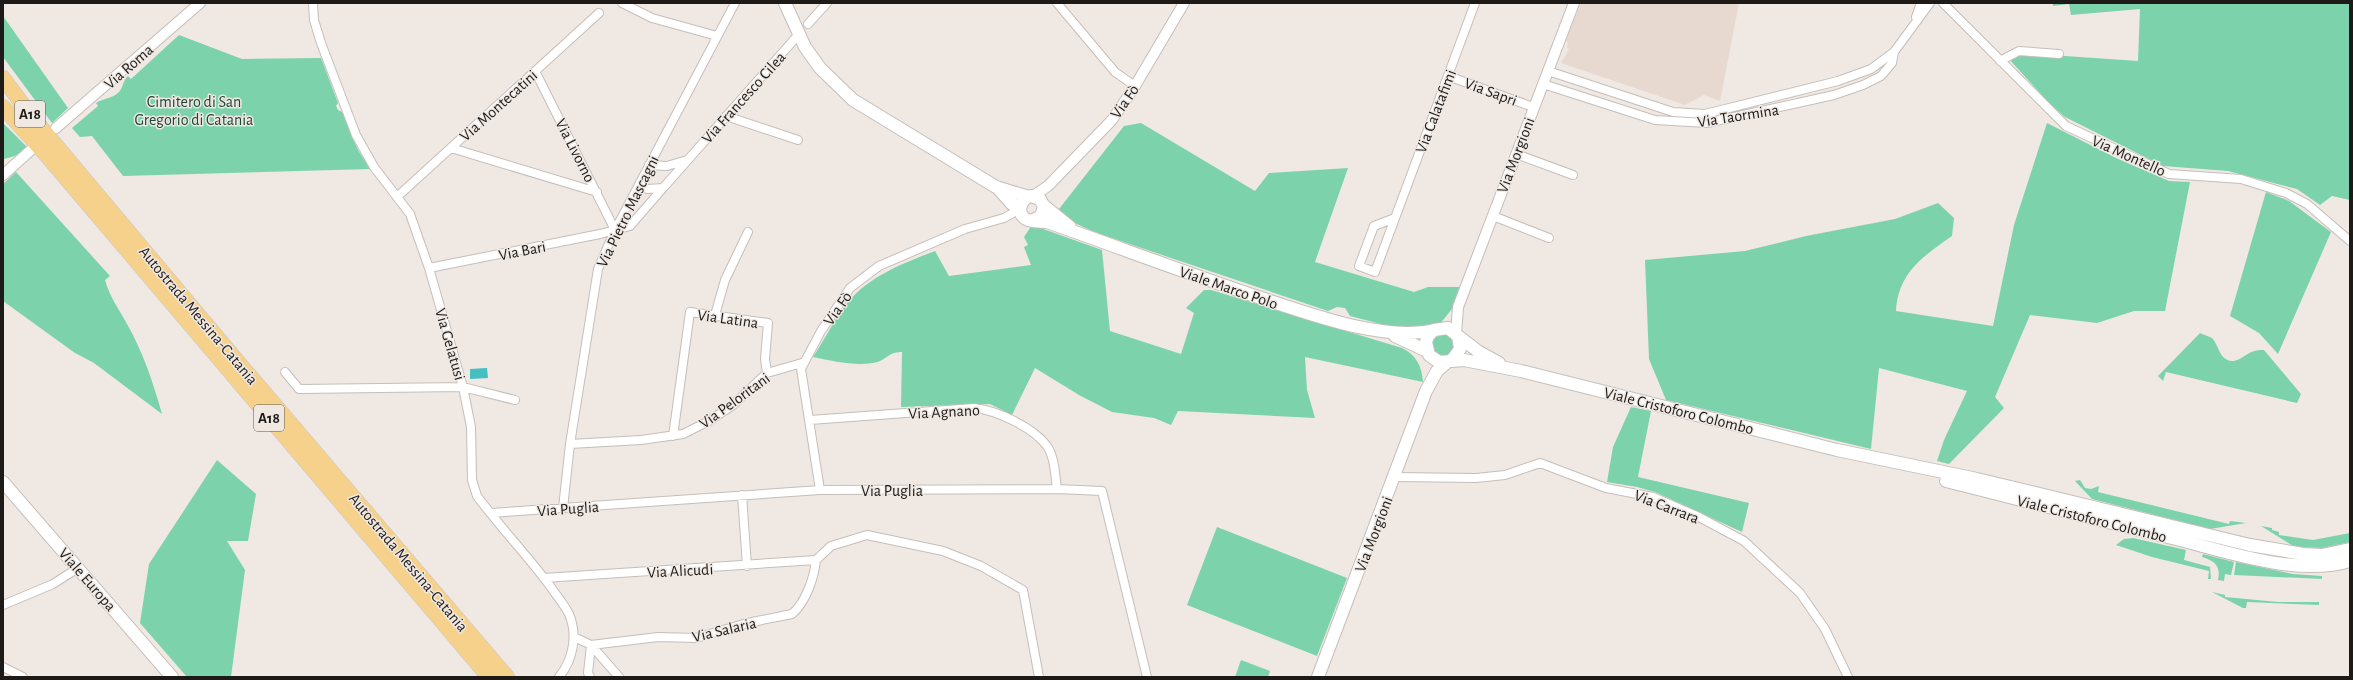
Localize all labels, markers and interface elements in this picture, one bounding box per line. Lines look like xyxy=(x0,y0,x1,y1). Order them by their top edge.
street label: Via Roma xyxy=(101,41,156,92)
street label: Via Francesco Cilea xyxy=(699,49,789,146)
street label: Via Montecatini xyxy=(457,67,540,144)
street label: Via Calatafimi xyxy=(1413,67,1459,155)
street label: Via Sapri xyxy=(1462,75,1519,109)
street label: Via Fò xyxy=(1108,82,1142,121)
park label: Cimitero di San Gregorio di Catania xyxy=(134,94,254,128)
road number: A18 xyxy=(15,101,45,127)
street label: Via Taormina xyxy=(1696,102,1780,130)
street label: Via Morgioni xyxy=(1494,115,1538,195)
street label: Via Livorno xyxy=(552,116,598,185)
street label: Via Montello xyxy=(2089,132,2168,179)
street label: Via Pietro Mascagni xyxy=(594,153,662,270)
street label: Via Bari xyxy=(497,239,547,263)
street label: Autostrada Messina-Catania xyxy=(136,243,261,388)
street label: Viale Marco Polo xyxy=(1177,264,1280,312)
street label: Via Fò xyxy=(821,289,855,328)
street label: Via Gelatusi xyxy=(432,307,468,382)
street label: Via Latina xyxy=(696,307,759,331)
street label: Via Peloritani xyxy=(696,370,773,432)
street label: Viale Cristoforo Colombo xyxy=(1602,385,1756,437)
street label: Via Agnano xyxy=(908,402,980,422)
road number: A18 xyxy=(254,405,284,431)
street label: Via Puglia xyxy=(861,483,923,499)
street label: Via Carrara xyxy=(1632,487,1701,527)
street label: Autostrada Messina-Catania xyxy=(346,490,471,635)
street label: Viale Cristoforo Colombo xyxy=(2015,493,2169,545)
street label: Via Morgioni xyxy=(1352,494,1396,574)
street label: Via Puglia xyxy=(536,499,600,519)
street label: Viale Europa xyxy=(56,545,119,614)
street label: Via Alicudi xyxy=(646,561,714,581)
street label: Via Salaria xyxy=(691,615,758,645)

